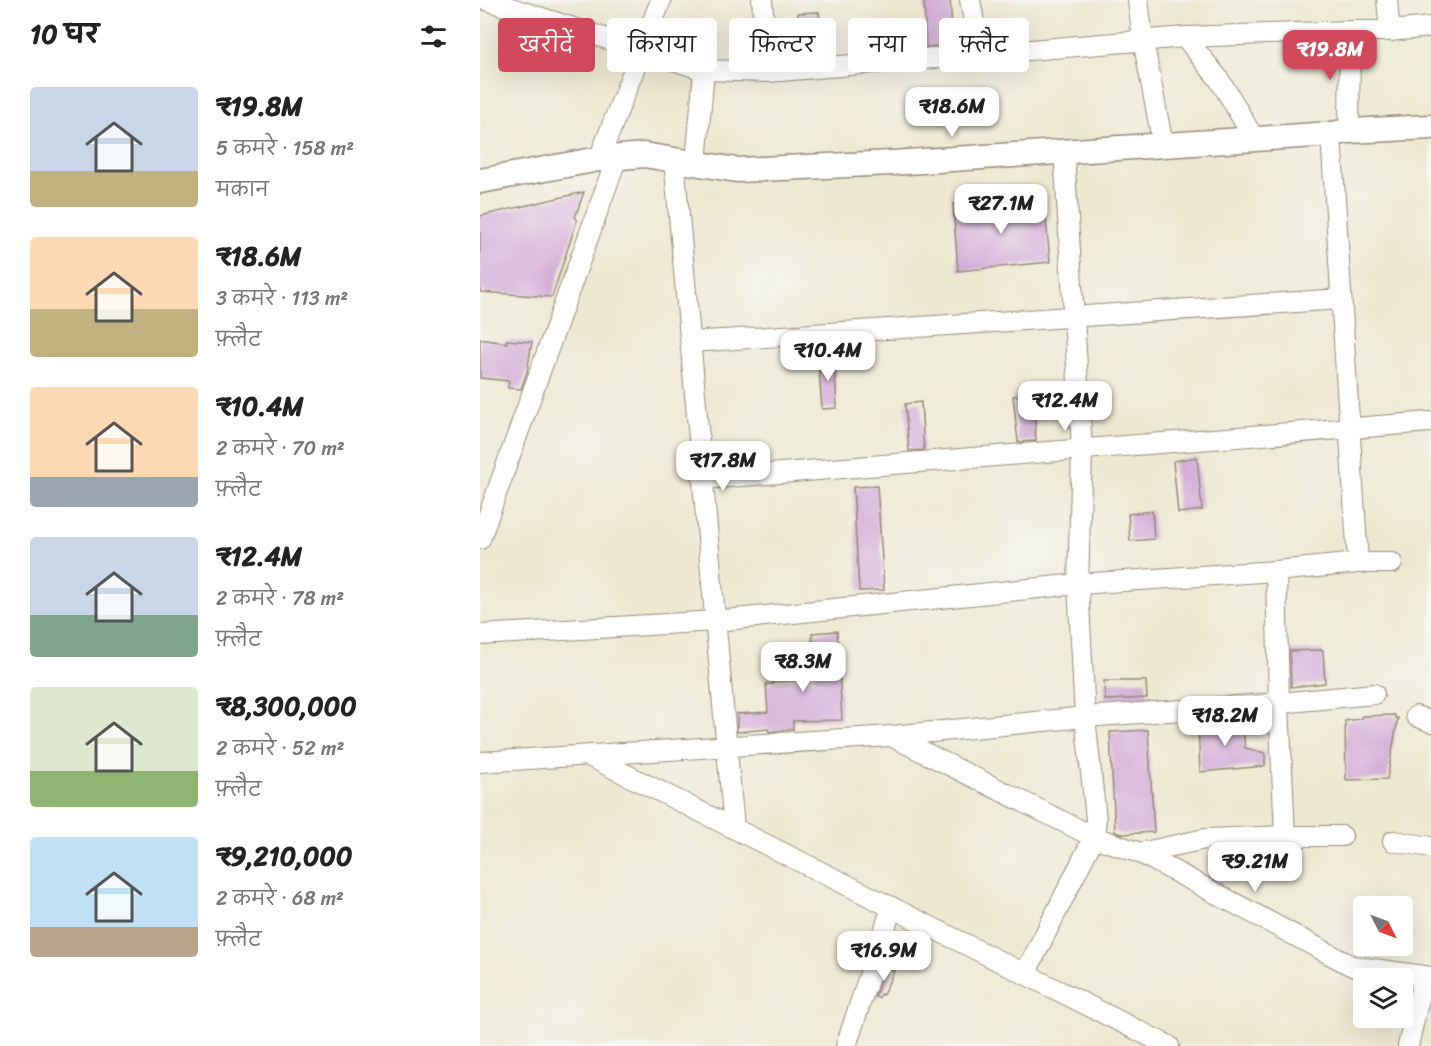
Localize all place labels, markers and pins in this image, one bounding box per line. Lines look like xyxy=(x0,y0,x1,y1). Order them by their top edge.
pin: ₹19.8M xyxy=(1281,30,1379,81)
pin: ₹18.6M xyxy=(903,87,1001,138)
pin: ₹27.1M xyxy=(952,184,1050,235)
pin: ₹10.4M xyxy=(779,331,877,382)
pin: ₹12.4M xyxy=(1016,381,1114,432)
pin: ₹17.8M xyxy=(674,441,772,492)
pin: ₹8.3M xyxy=(761,642,845,693)
pin: ₹18.2M xyxy=(1176,696,1274,747)
pin: ₹9.21M xyxy=(1206,842,1304,893)
pin: ₹16.9M xyxy=(835,931,933,982)

